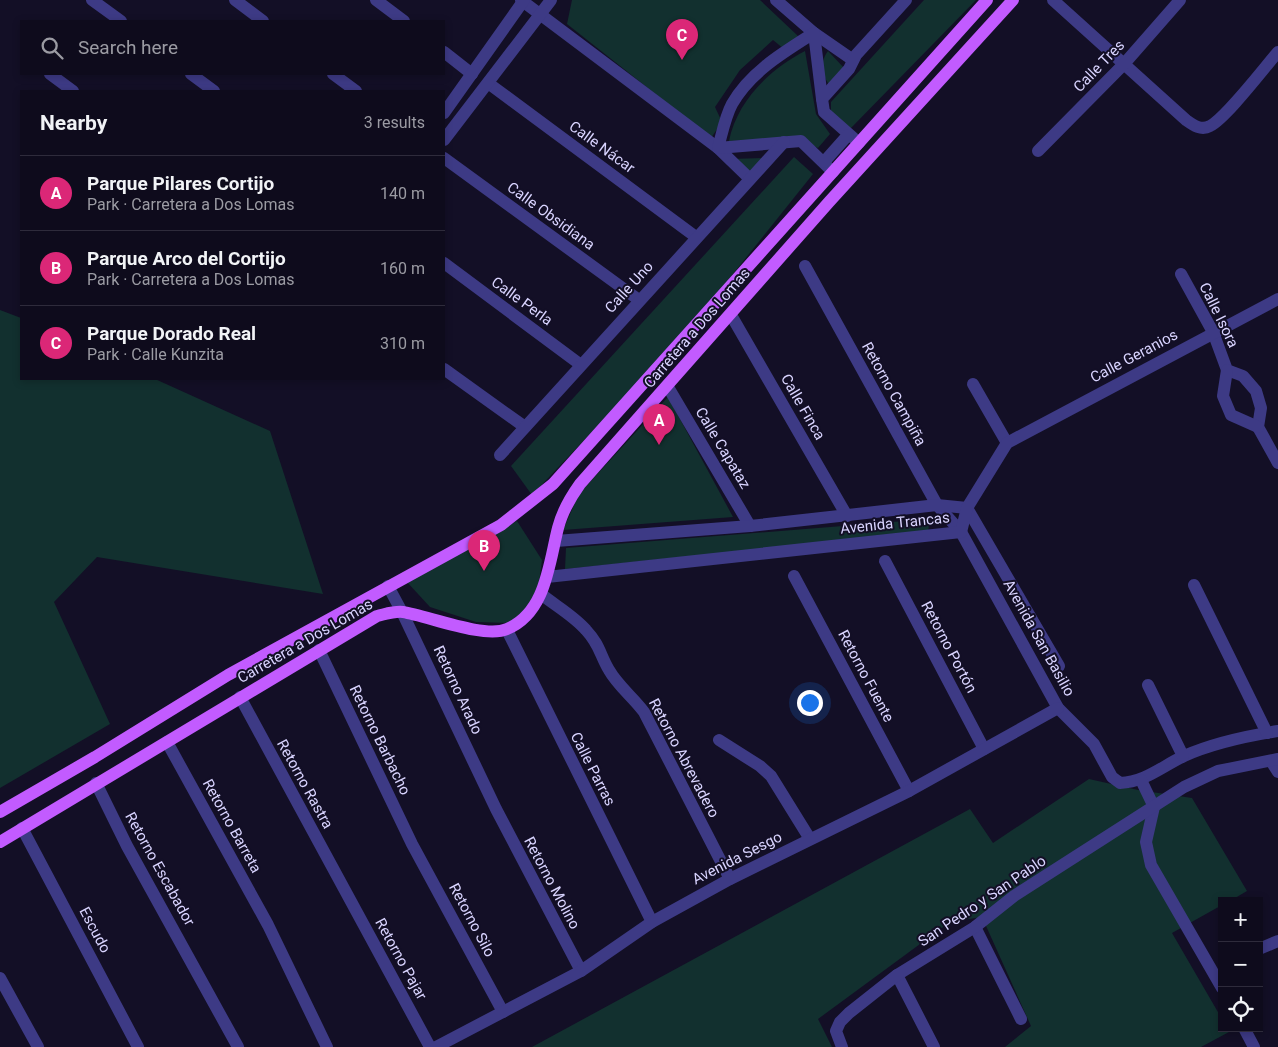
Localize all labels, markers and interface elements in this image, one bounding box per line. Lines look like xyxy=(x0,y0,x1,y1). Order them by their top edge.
pin: C xyxy=(666,19,698,60)
search box xyxy=(20,20,445,75)
icon: search xyxy=(38,34,66,62)
text: Search here xyxy=(78,36,178,59)
street label: Calle Tres xyxy=(1070,36,1128,96)
text: Nearby xyxy=(40,111,107,135)
text: 3 results xyxy=(364,113,425,132)
street label: Calle Nácar xyxy=(566,117,638,177)
text: Parque Pilares Cortijo xyxy=(87,172,274,195)
street label: Calle Obsidiana xyxy=(504,178,598,254)
text: A xyxy=(51,184,61,203)
text: 140 m xyxy=(380,184,425,203)
text: Park · Carretera a Dos Lomas xyxy=(87,195,294,214)
text: Parque Arco del Cortijo xyxy=(87,247,286,270)
street label: Calle Uno xyxy=(601,257,657,317)
text: B xyxy=(51,259,61,278)
text: 160 m xyxy=(380,259,425,278)
street label: Carretera a Dos Lomas xyxy=(640,264,754,392)
text: Park · Carretera a Dos Lomas xyxy=(87,270,294,289)
street label: Calle Perla xyxy=(488,273,556,329)
street label: Calle Isora xyxy=(1196,279,1242,351)
text: Parque Dorado Real xyxy=(87,322,256,345)
street label: Calle Geranios xyxy=(1087,325,1181,387)
text: C xyxy=(51,334,61,353)
text: 310 m xyxy=(380,334,425,353)
street label: Retorno Campiña xyxy=(858,339,930,449)
text: Park · Calle Kunzita xyxy=(87,345,224,364)
street label: Calle Finca xyxy=(777,371,829,443)
pin: A xyxy=(643,404,675,445)
street label: Calle Capataz xyxy=(692,404,754,492)
street label: Avenida Trancas xyxy=(839,508,951,538)
pin: B xyxy=(468,530,500,571)
street label: Avenida San Basilio xyxy=(999,577,1079,699)
street label: Carretera a Dos Lomas xyxy=(234,595,376,687)
street label: Retorno Portón xyxy=(917,598,981,696)
street label: Retorno Fuente xyxy=(834,627,898,725)
street label: Retorno Arado xyxy=(430,643,486,737)
street label: Retorno Barbacho xyxy=(346,682,414,798)
your location xyxy=(797,690,823,716)
street label: Retorno Abrevadero xyxy=(645,695,723,821)
street label: Calle Parras xyxy=(567,729,619,809)
street label: Retorno Rastra xyxy=(273,736,337,832)
street label: Retorno Barreta xyxy=(199,776,265,876)
street label: Retorno Escabador xyxy=(121,809,199,929)
street label: Avenida Sesgo xyxy=(689,828,785,888)
street label: Retorno Molino xyxy=(520,834,584,932)
street label: San Pedro y San Pablo xyxy=(915,852,1049,950)
street label: Retorno Silo xyxy=(445,880,499,960)
map controls xyxy=(1218,897,1263,1032)
button: + xyxy=(1218,897,1263,942)
street label: Escudo xyxy=(75,904,115,956)
street label: Retorno Pajar xyxy=(371,915,431,1003)
button: − xyxy=(1218,942,1263,987)
button: locate xyxy=(1218,987,1263,1032)

